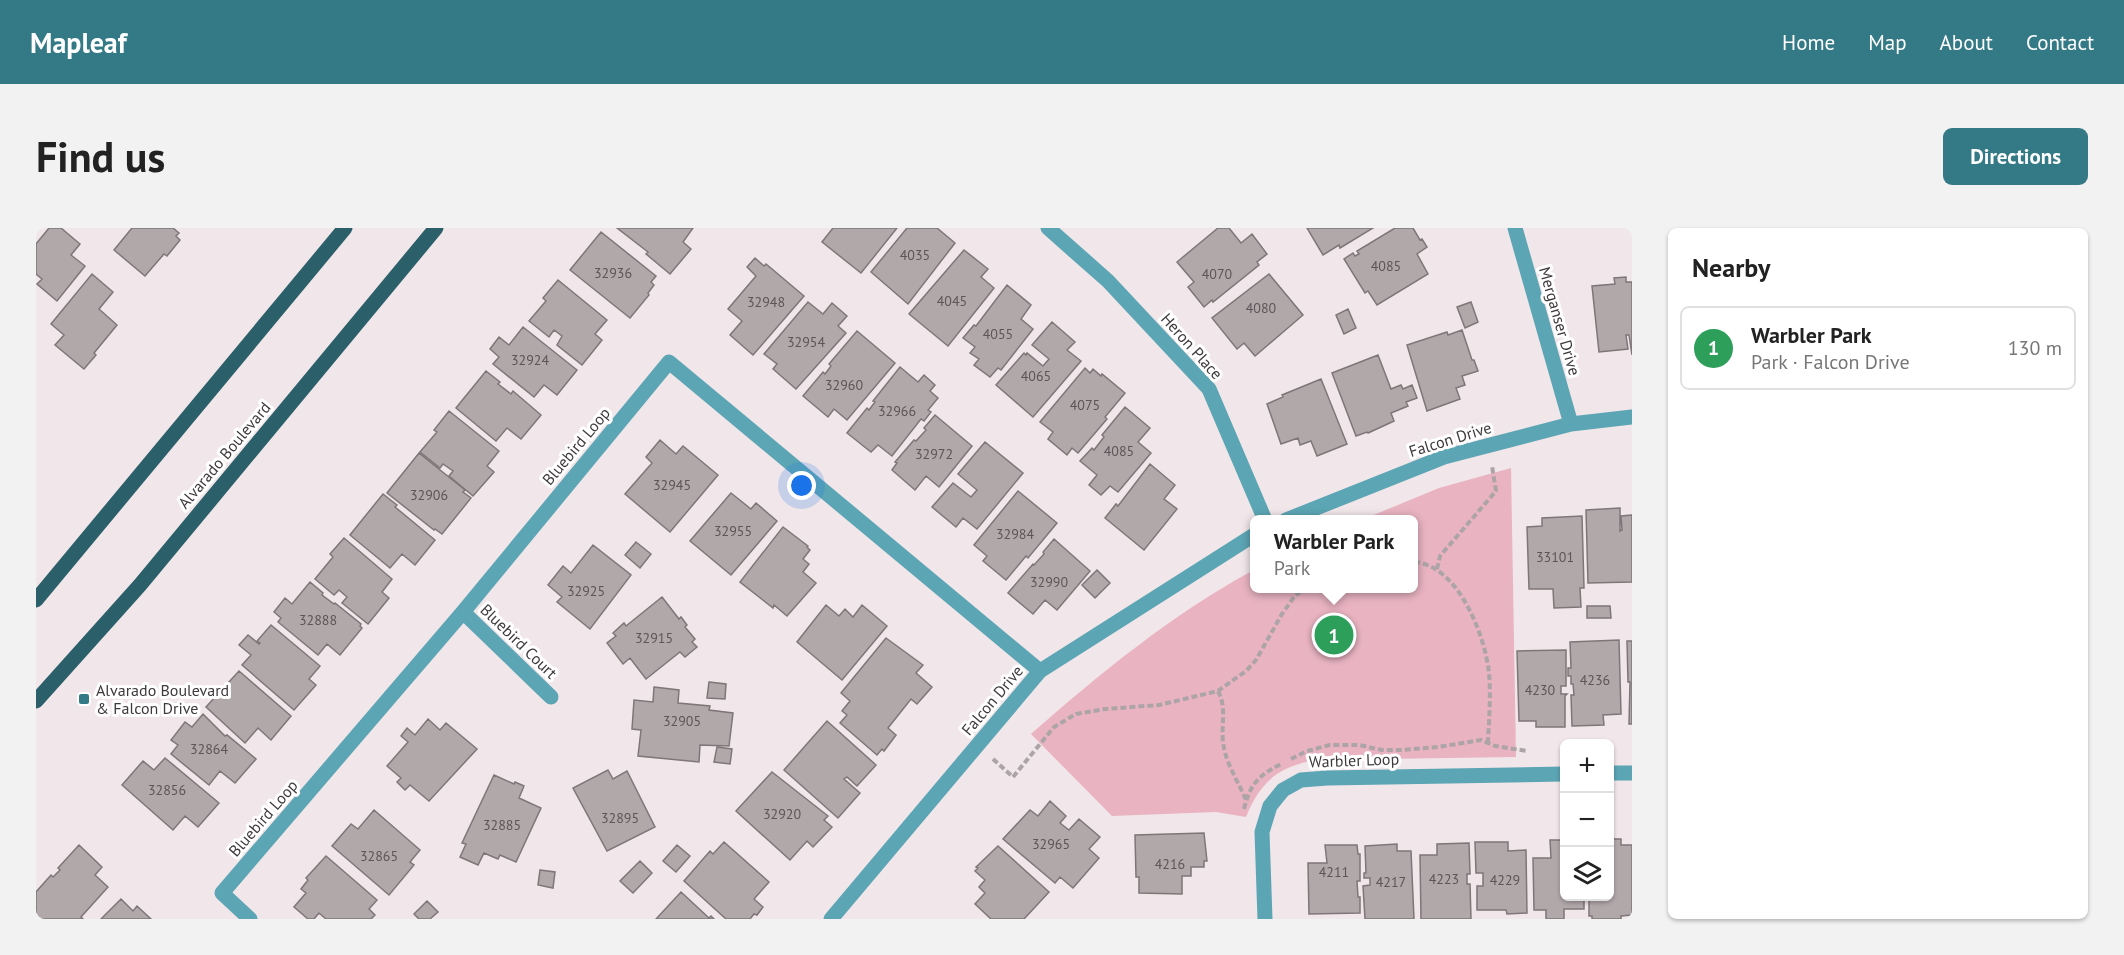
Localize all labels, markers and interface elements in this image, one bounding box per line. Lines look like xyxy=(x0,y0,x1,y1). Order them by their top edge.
text: Mapleaf xyxy=(30,24,127,61)
text: Home xyxy=(1782,29,1835,56)
text: Map xyxy=(1868,29,1907,56)
text: About xyxy=(1940,29,1993,56)
text: Contact xyxy=(2026,29,2094,56)
button: Directions xyxy=(1943,128,2088,185)
text: Find us xyxy=(36,129,165,184)
house number: 4035 xyxy=(900,246,930,264)
text: Nearby xyxy=(1692,251,1770,284)
house number: 4085 xyxy=(1371,257,1401,275)
house number: 32936 xyxy=(594,264,632,282)
street label: Merganser Drive xyxy=(1535,264,1585,378)
house number: 4070 xyxy=(1202,265,1233,283)
house number: 4045 xyxy=(937,292,967,310)
house number: 32948 xyxy=(747,293,785,311)
house number: 4080 xyxy=(1246,299,1277,317)
street label: Heron Place xyxy=(1157,309,1227,383)
text: Warbler Park xyxy=(1751,321,1872,349)
house number: 4055 xyxy=(983,325,1013,343)
house number: 32954 xyxy=(787,333,825,351)
text: 1 xyxy=(1708,335,1719,361)
text: 130 m xyxy=(2008,335,2062,361)
text: Park · Falcon Drive xyxy=(1751,349,1910,375)
house number: 32924 xyxy=(511,351,549,369)
house number: 4065 xyxy=(1021,367,1051,385)
house number: 32960 xyxy=(825,376,863,394)
house number: 4075 xyxy=(1070,396,1100,414)
street label: Alvarado Boulevard xyxy=(174,398,274,512)
house number: 32966 xyxy=(878,402,916,420)
street label: Bluebird Loop xyxy=(538,403,614,489)
street label: Falcon Drive xyxy=(1406,417,1494,461)
house number: 4085 xyxy=(1104,442,1134,460)
house number: 32972 xyxy=(915,445,953,463)
your location xyxy=(787,471,816,500)
house number: 32945 xyxy=(653,476,691,494)
house number: 32906 xyxy=(410,486,448,504)
popup xyxy=(1250,515,1418,593)
house number: 32955 xyxy=(714,522,752,540)
house number: 32984 xyxy=(996,525,1034,543)
text: Warbler Park xyxy=(1274,527,1394,555)
house number: 33101 xyxy=(1536,548,1574,566)
text: Park xyxy=(1274,555,1310,581)
house number: 32990 xyxy=(1030,573,1068,591)
house number: 32925 xyxy=(567,582,605,600)
street label: Bluebird Court xyxy=(476,599,562,683)
house number: 32888 xyxy=(299,611,337,629)
pin: 1 xyxy=(1314,612,1354,658)
house number: 32915 xyxy=(635,629,673,647)
street label: Falcon Drive xyxy=(957,661,1027,739)
house number: 4236 xyxy=(1580,671,1610,689)
place label: Alvarado Boulevard & Falcon Drive xyxy=(96,680,229,718)
house number: 4230 xyxy=(1525,681,1556,699)
marker: Alvarado Boulevard & Falcon Drive xyxy=(77,692,91,706)
house number: 32905 xyxy=(663,712,701,730)
map controls xyxy=(1560,739,1614,901)
button: + xyxy=(1560,739,1614,793)
house number: 32864 xyxy=(190,740,228,758)
street label: Warbler Loop xyxy=(1309,748,1399,772)
street label: Bluebird Loop xyxy=(224,776,302,860)
house number: 32856 xyxy=(148,781,186,799)
button: − xyxy=(1560,793,1614,847)
house number: 32920 xyxy=(763,805,801,823)
house number: 32895 xyxy=(601,809,639,827)
house number: 32885 xyxy=(483,816,521,834)
house number: 32965 xyxy=(1032,835,1070,853)
house number: 32865 xyxy=(360,847,398,865)
button: layers xyxy=(1560,847,1614,901)
house number: 4216 xyxy=(1155,855,1185,873)
house number: 4211 xyxy=(1319,863,1349,881)
house number: 4223 xyxy=(1429,870,1459,888)
house number: 4229 xyxy=(1490,871,1520,889)
house number: 4217 xyxy=(1376,873,1406,891)

